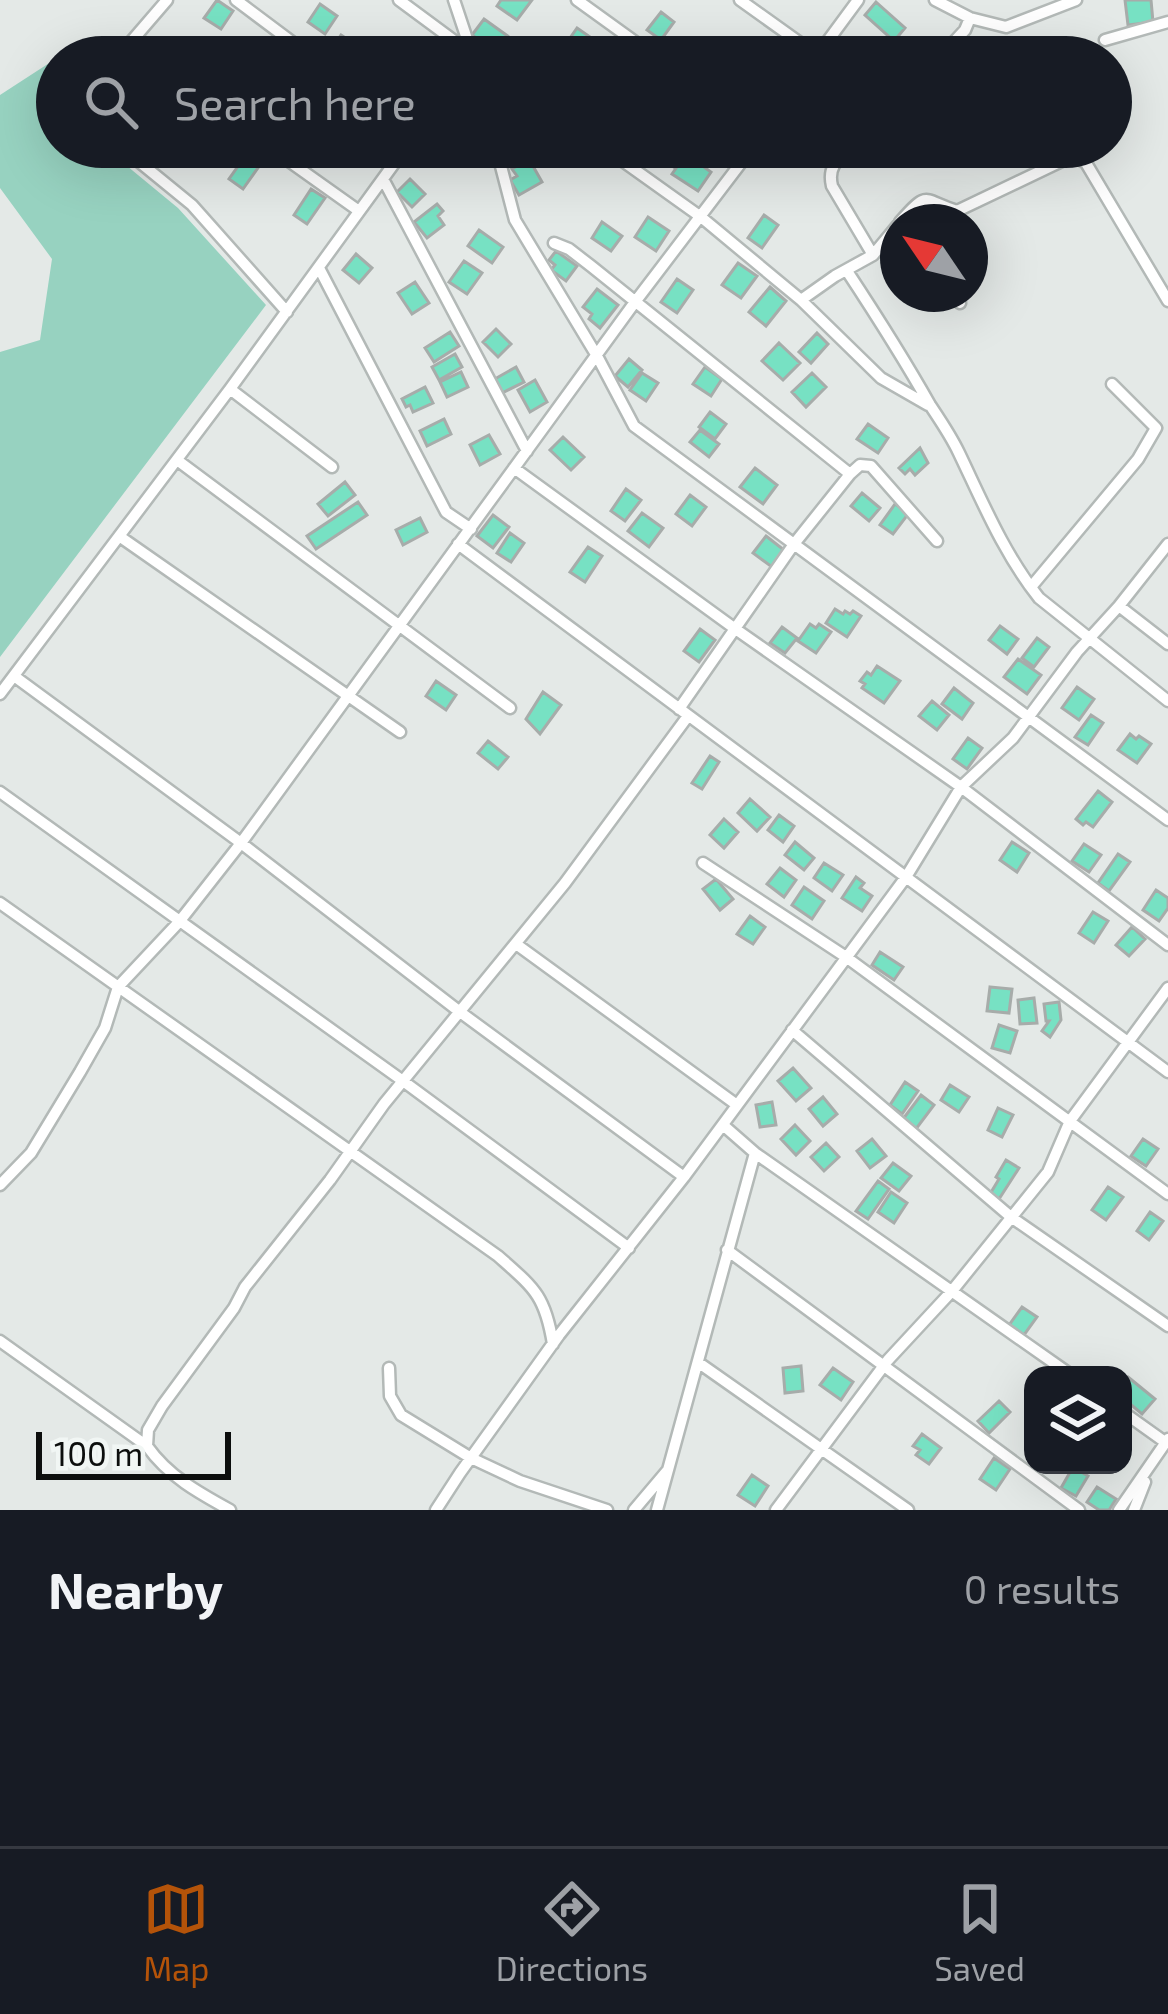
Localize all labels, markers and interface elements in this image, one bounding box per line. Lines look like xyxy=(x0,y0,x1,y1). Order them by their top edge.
search box xyxy=(36,36,1132,168)
icon: search xyxy=(78,69,144,135)
text: Search here xyxy=(174,75,416,129)
north arrow xyxy=(880,204,988,312)
map controls xyxy=(1024,1366,1132,1474)
button: layers xyxy=(1024,1366,1132,1474)
scale bar xyxy=(36,1426,231,1479)
text: 100 m xyxy=(54,1433,143,1473)
text: Nearby xyxy=(48,1558,223,1619)
text: 0 results xyxy=(964,1565,1120,1612)
tab: Map xyxy=(143,1876,209,1988)
tab: Directions xyxy=(496,1876,648,1988)
tab: Saved xyxy=(934,1876,1025,1988)

